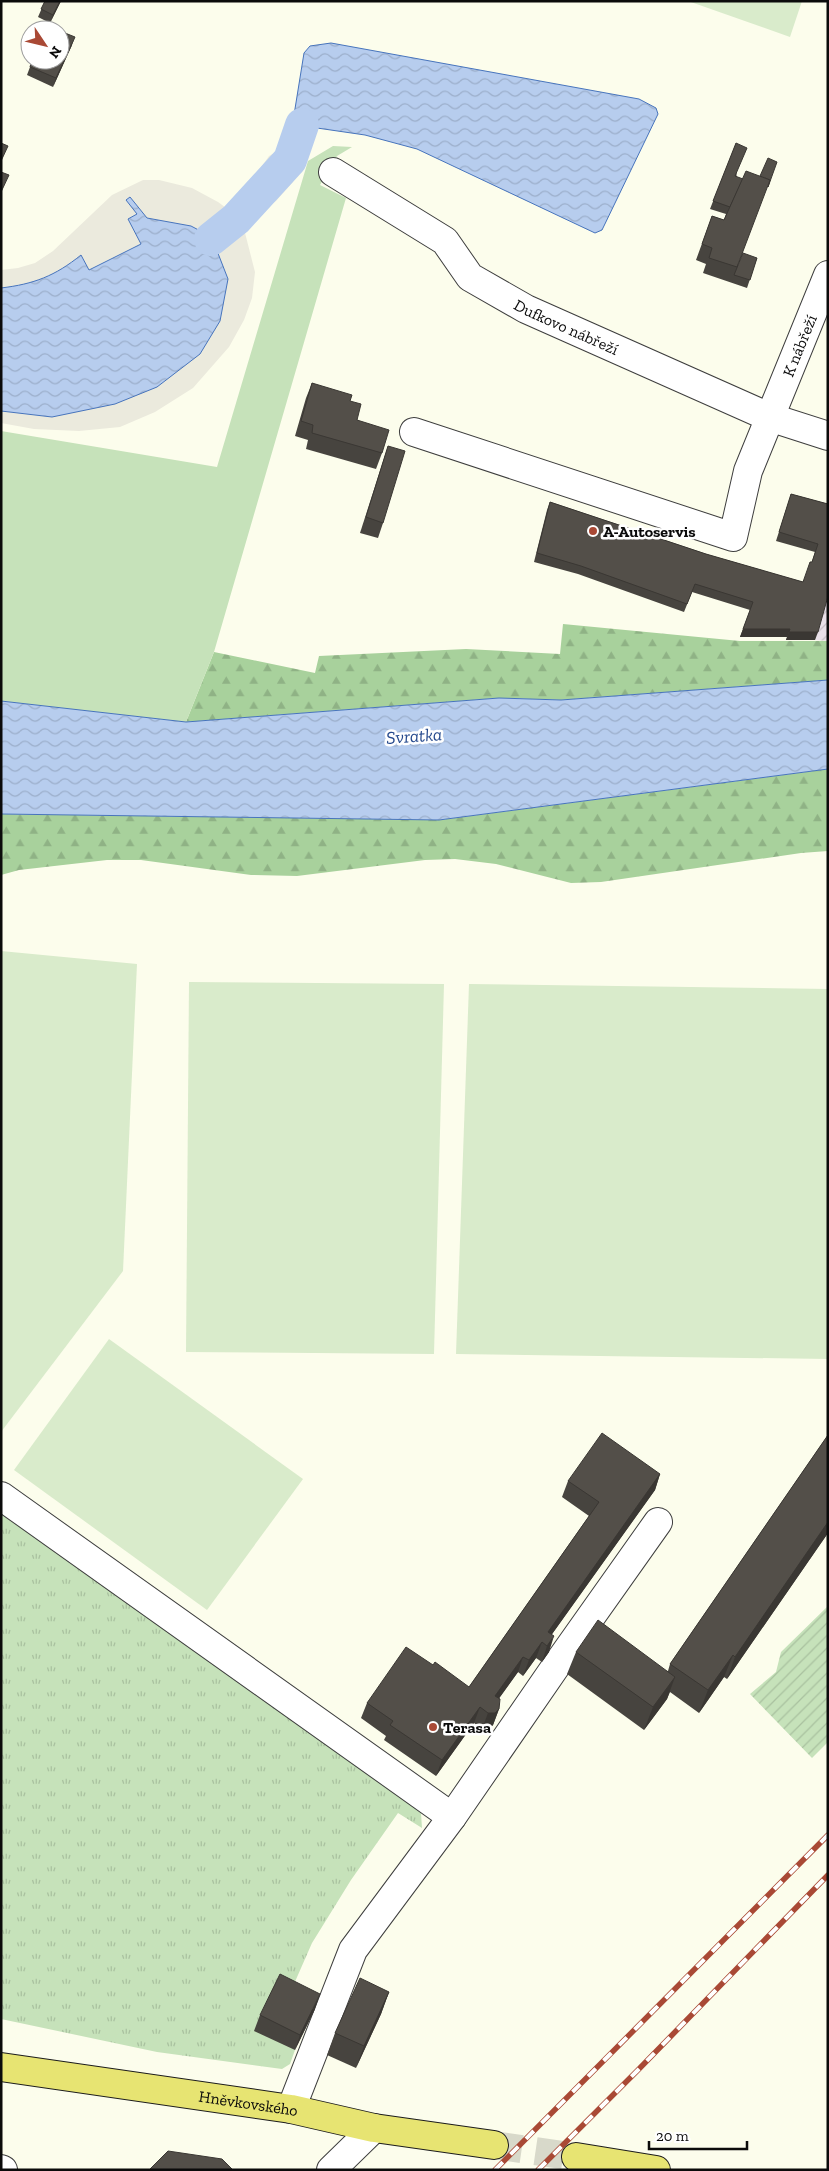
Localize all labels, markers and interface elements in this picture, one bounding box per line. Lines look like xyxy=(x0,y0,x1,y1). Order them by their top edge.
north arrow xyxy=(20,20,70,70)
text: N xyxy=(45,43,65,62)
street label: Dufkovo nábřeží xyxy=(511,295,622,359)
street label: K nábřeží xyxy=(778,311,821,379)
place label: A-Autoservis xyxy=(603,522,696,541)
marker: A-Autoservis xyxy=(587,525,599,537)
water label: Svratka xyxy=(385,723,443,749)
place label: Terasa xyxy=(443,1718,491,1737)
marker: Terasa xyxy=(427,1721,439,1733)
street label: Hněvkovského xyxy=(197,2086,300,2120)
scale bar xyxy=(649,2118,746,2150)
text: 20 m xyxy=(656,2127,689,2145)

